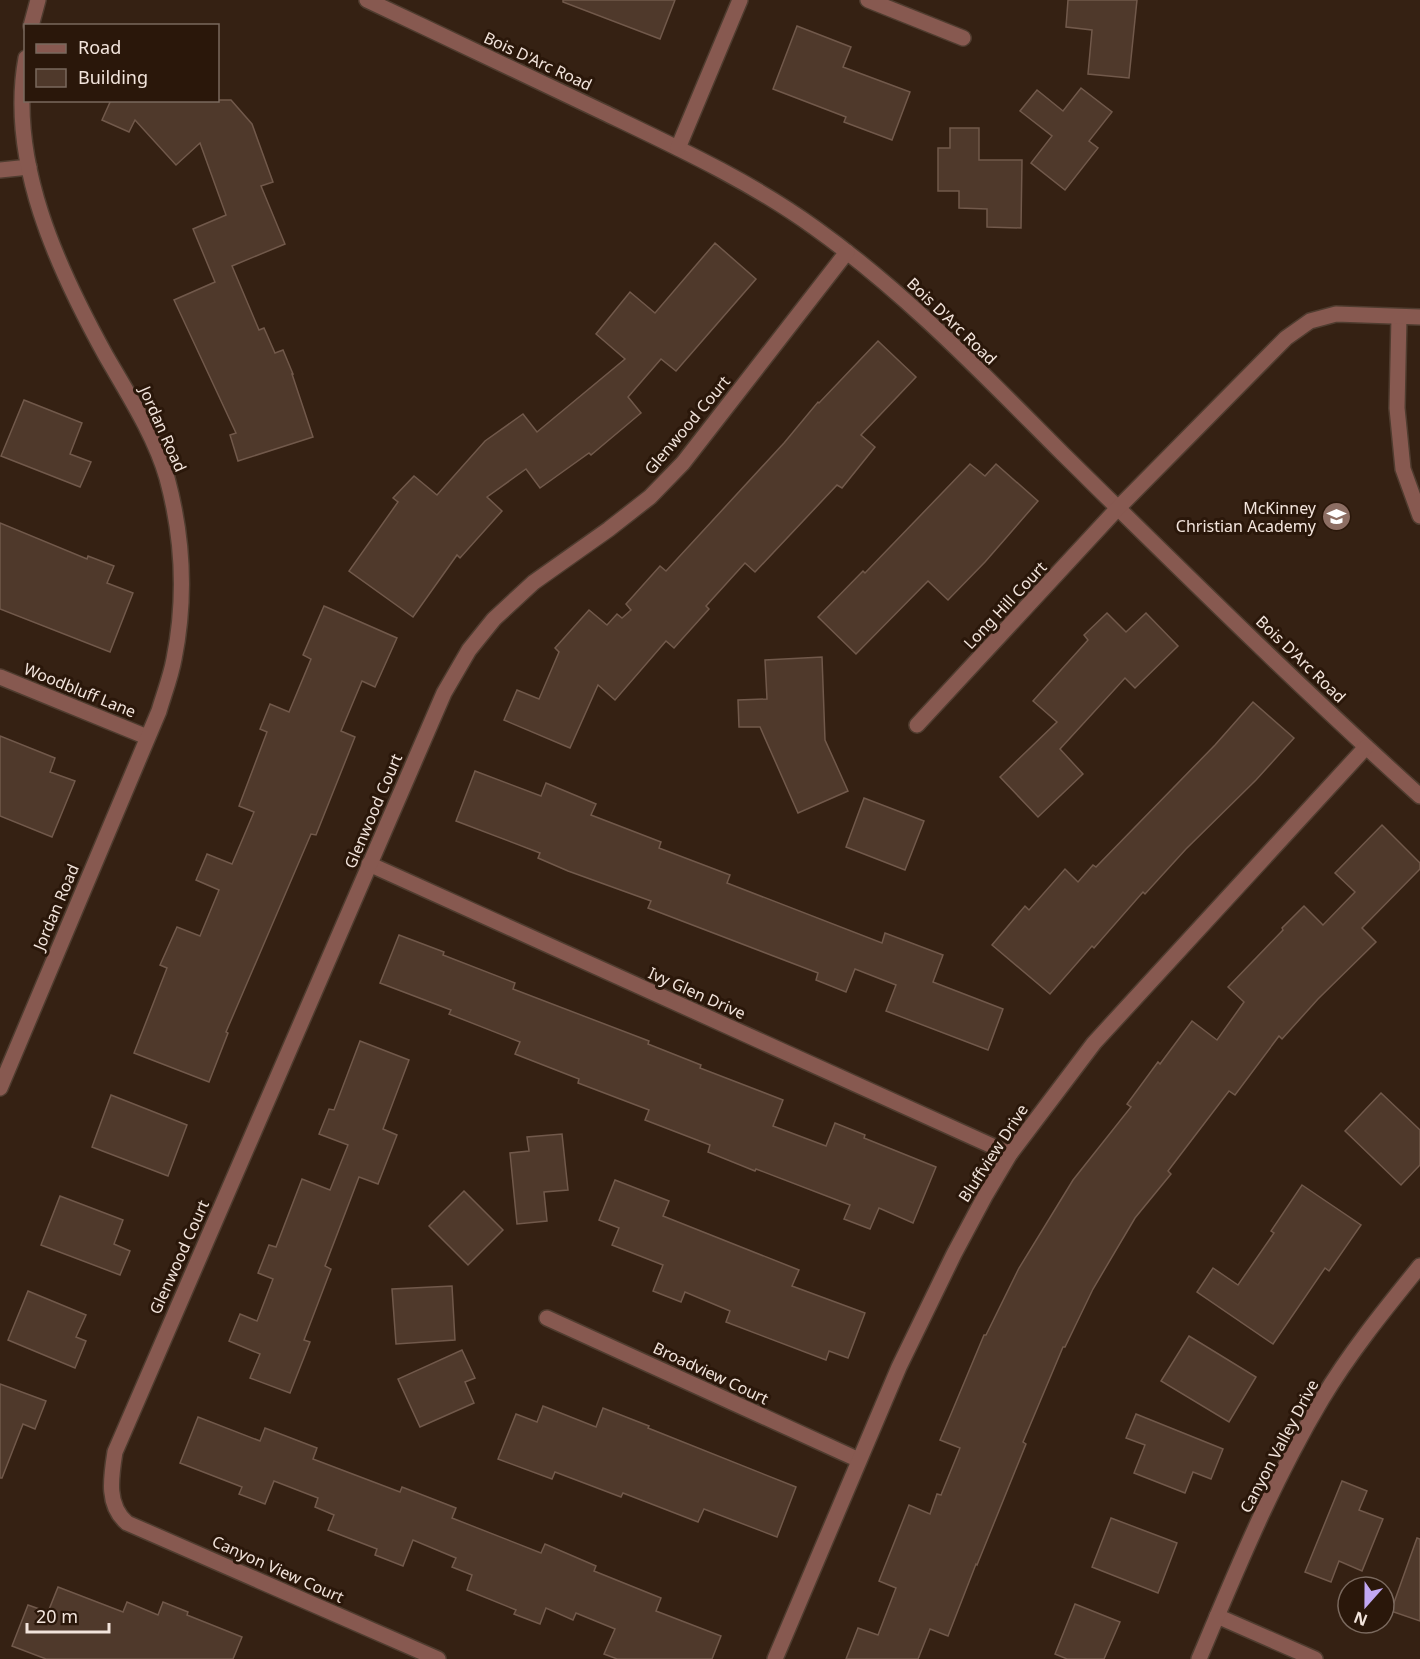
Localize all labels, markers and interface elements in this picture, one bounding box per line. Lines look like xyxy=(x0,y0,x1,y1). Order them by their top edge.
legend xyxy=(24,24,219,102)
street label: Bois D'Arc Road xyxy=(480,26,596,96)
text: Road xyxy=(78,35,121,59)
text: Building xyxy=(78,65,148,89)
street label: Bois D'Arc Road xyxy=(902,272,1002,370)
street label: Glenwood Court xyxy=(639,371,735,479)
street label: Jordan Road xyxy=(133,381,192,475)
place label: McKinney Christian Academy xyxy=(1176,497,1317,537)
school or university icon: McKinney Christian Academy xyxy=(1321,501,1353,533)
street label: Long Hill Court xyxy=(959,556,1052,654)
street label: Bois D'Arc Road xyxy=(1251,610,1351,708)
street label: Woodbluff Lane xyxy=(21,658,139,722)
street label: Glenwood Court xyxy=(339,750,407,872)
street label: Jordan Road xyxy=(27,861,84,955)
street label: Ivy Glen Drive xyxy=(645,962,749,1024)
street label: Bluffview Drive xyxy=(953,1100,1033,1206)
street label: Glenwood Court xyxy=(144,1196,214,1318)
street label: Broadview Court xyxy=(650,1337,772,1409)
street label: Canyon Valley Drive xyxy=(1235,1376,1323,1516)
street label: Canyon View Court xyxy=(209,1530,348,1608)
north arrow xyxy=(1336,1575,1396,1635)
scale bar xyxy=(27,1596,110,1634)
text: 20 m xyxy=(36,1604,78,1628)
text: N xyxy=(1351,1606,1371,1632)

